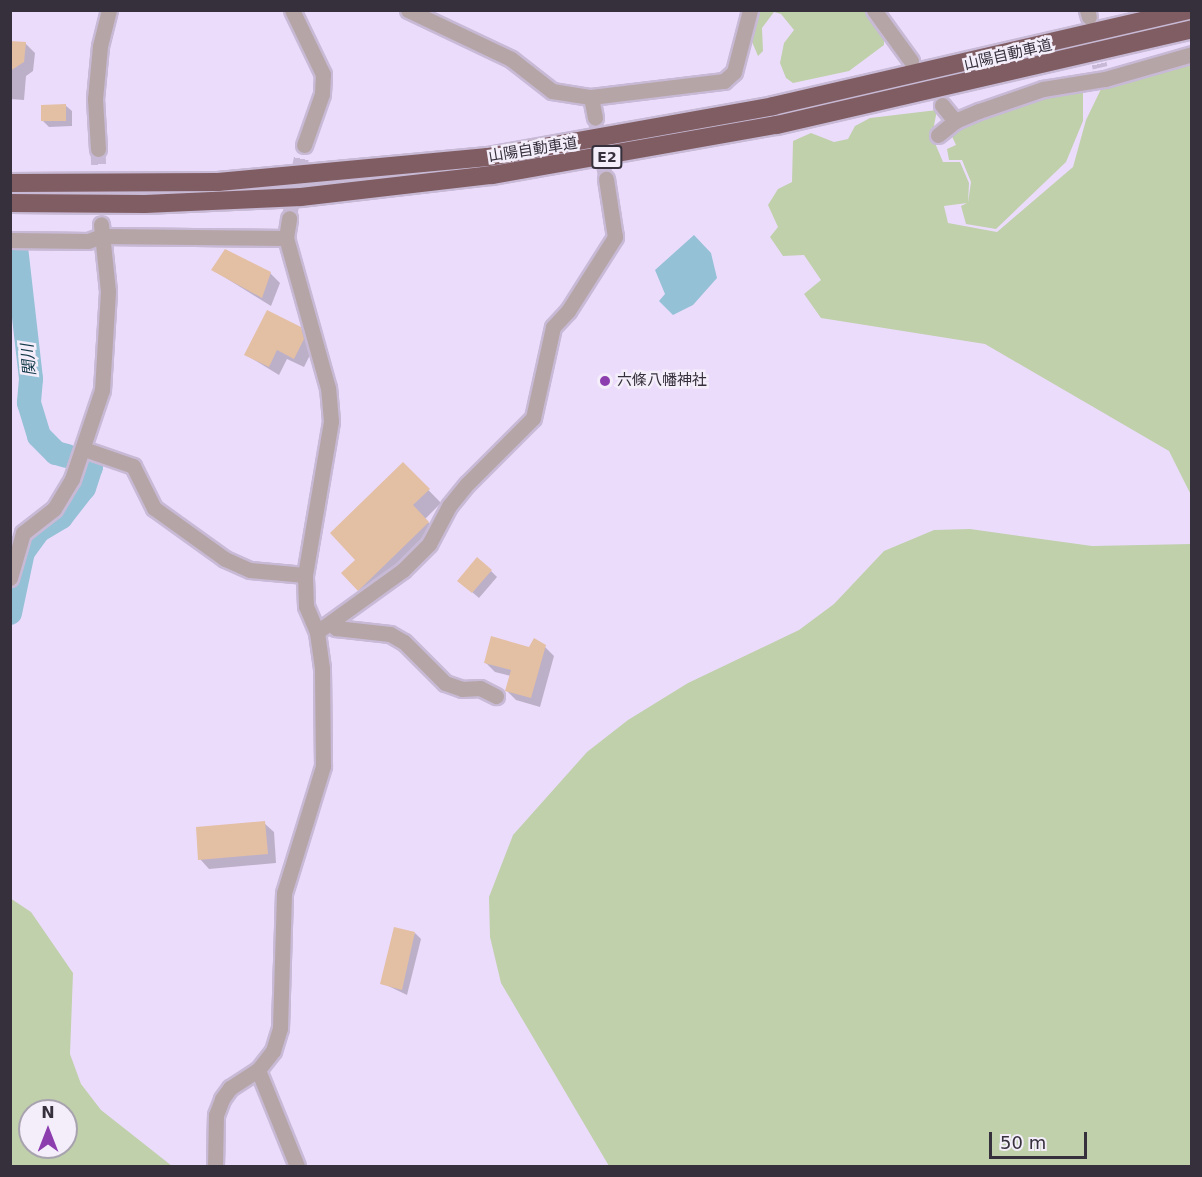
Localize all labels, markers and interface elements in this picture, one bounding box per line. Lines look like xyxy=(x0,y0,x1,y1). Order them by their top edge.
street label: 山陽自動車道 xyxy=(962,36,1054,74)
street label: 山陽自動車道 xyxy=(487,134,579,166)
road number: E2 xyxy=(590,146,624,168)
water label: 関川 xyxy=(18,343,40,377)
place label: 六條八幡神社 xyxy=(617,372,707,390)
marker: 六條八幡神社 xyxy=(598,374,612,388)
north arrow xyxy=(18,1099,78,1159)
text: N xyxy=(41,1103,55,1122)
scale bar xyxy=(992,1120,1090,1158)
text: 50 m xyxy=(1000,1132,1046,1153)

